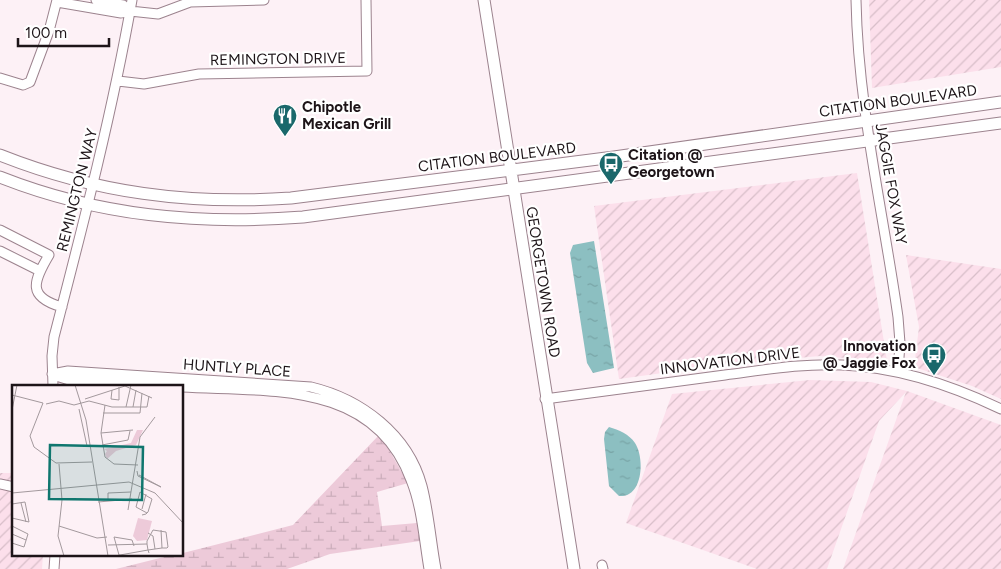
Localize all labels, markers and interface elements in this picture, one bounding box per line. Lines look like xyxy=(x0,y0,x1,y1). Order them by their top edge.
scale bar xyxy=(18,15,109,47)
text: 100 m xyxy=(25,24,67,42)
street label: REMINGTON DRIVE xyxy=(210,49,346,69)
street label: CITATION BOULEVARD xyxy=(818,81,978,121)
place label: Chipotle Mexican Grill xyxy=(302,98,391,133)
restaurant icon: Chipotle Mexican Grill xyxy=(272,103,298,137)
street label: JAGGIE FOX WAY xyxy=(872,122,910,246)
street label: REMINGTON WAY xyxy=(53,127,101,253)
street label: CITATION BOULEVARD xyxy=(417,138,577,176)
place label: Citation @ Georgetown xyxy=(628,146,715,181)
bus stop icon: Citation @ Georgetown xyxy=(598,151,624,185)
street label: GEORGETOWN ROAD xyxy=(522,205,564,359)
place label: Innovation @ Jaggie Fox xyxy=(823,337,916,372)
bus stop icon: Innovation @ Jaggie Fox xyxy=(921,342,947,376)
street label: INNOVATION DRIVE xyxy=(659,343,801,379)
street label: HUNTLY PLACE xyxy=(182,355,292,381)
inset map xyxy=(12,385,184,556)

